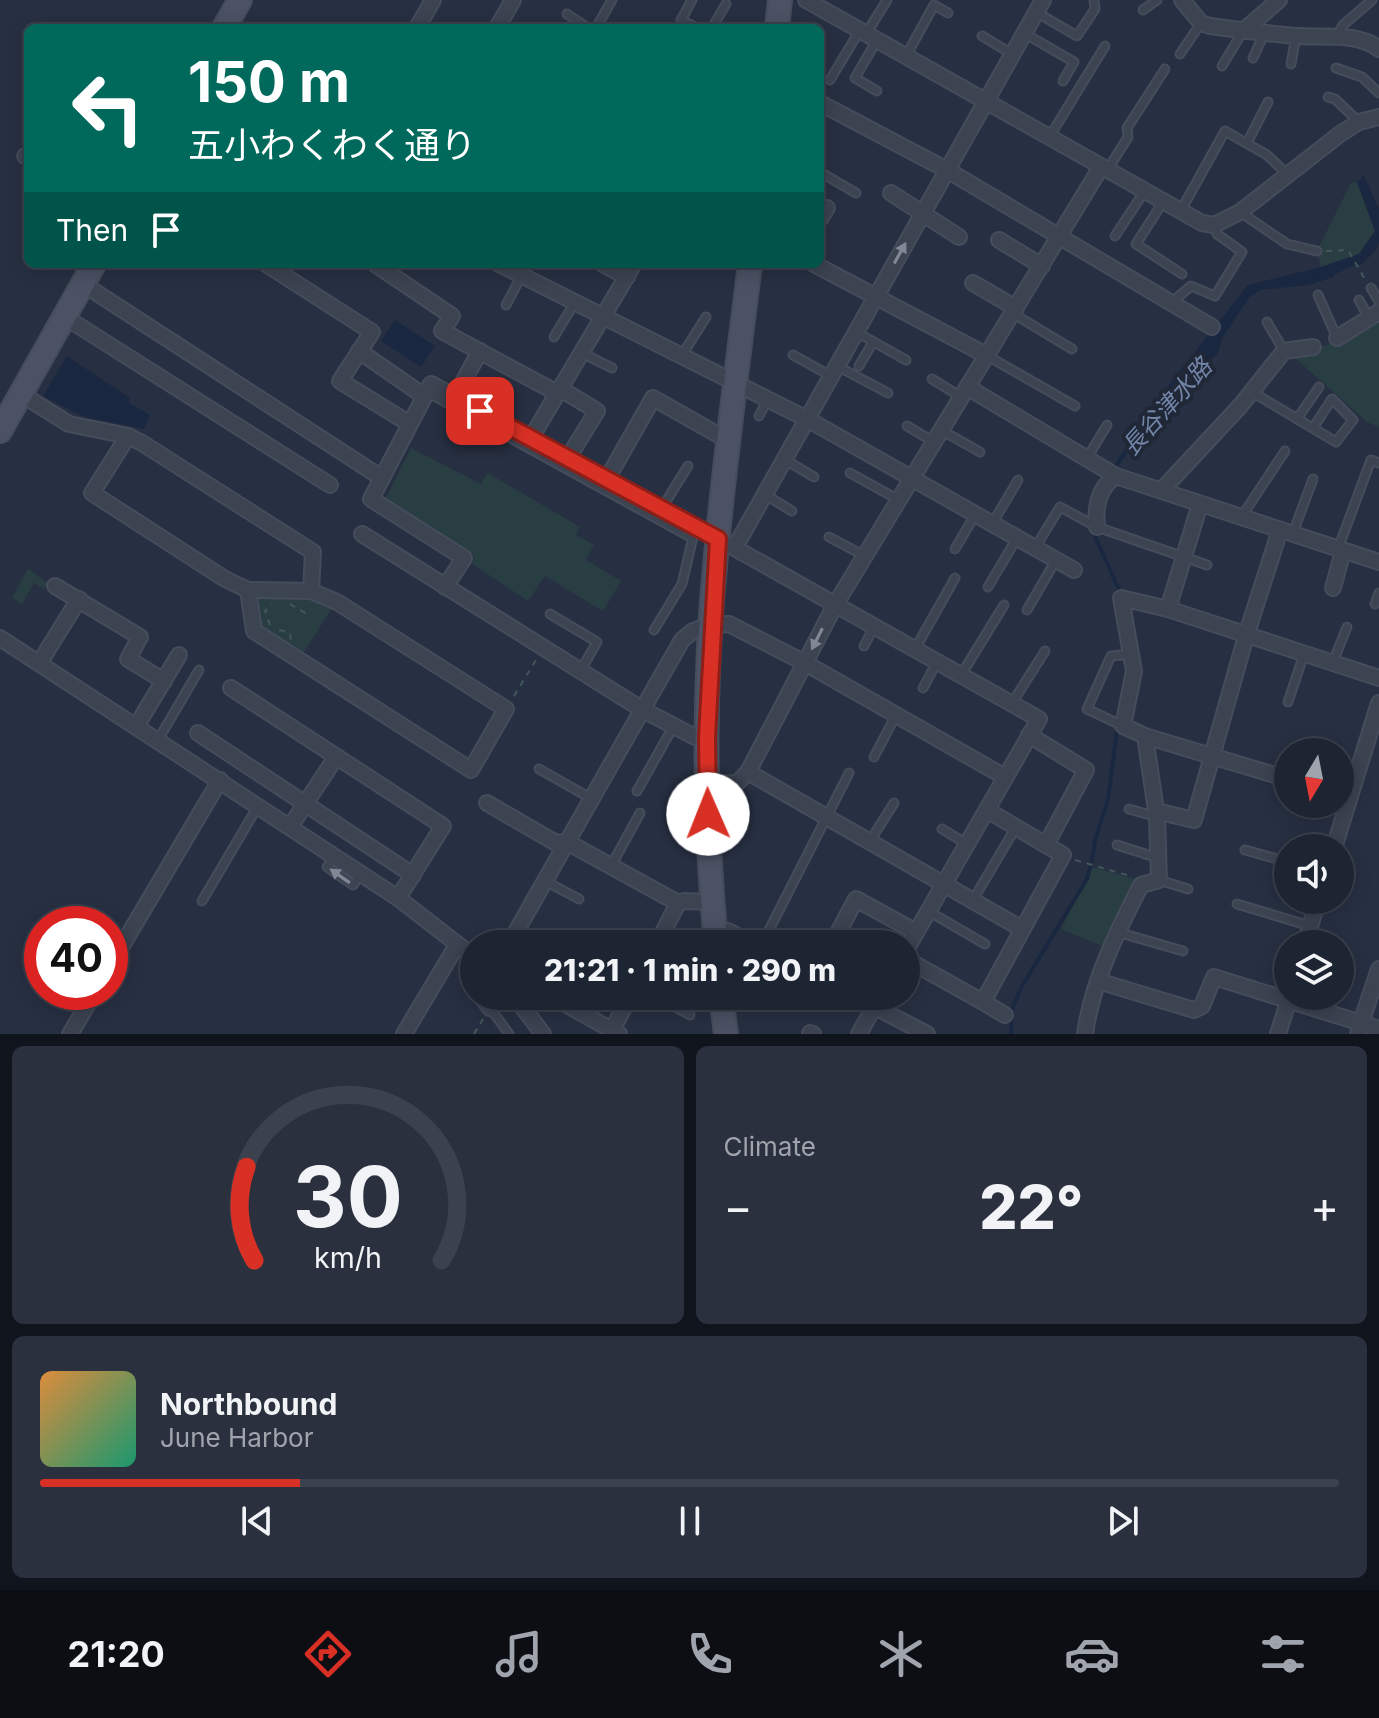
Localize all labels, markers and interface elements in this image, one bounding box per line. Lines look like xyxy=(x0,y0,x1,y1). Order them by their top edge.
text: 150 m xyxy=(188,48,350,116)
icon: left xyxy=(56,56,160,160)
text: 五小わくわく通り xyxy=(188,123,476,167)
icon: arrive xyxy=(144,208,188,252)
text: Then xyxy=(56,212,128,248)
one-way arrow xyxy=(893,242,907,264)
water label: 長谷津水路 xyxy=(1116,351,1219,461)
pin xyxy=(446,377,514,445)
icon: arrive xyxy=(458,389,502,433)
one-way arrow xyxy=(811,628,825,650)
north arrow xyxy=(1274,738,1354,818)
map controls xyxy=(1274,738,1354,1010)
position arrow xyxy=(666,772,750,856)
button: sound xyxy=(1274,834,1354,914)
one-way arrow xyxy=(330,869,351,884)
speed limit sign: 40 xyxy=(24,906,128,1010)
button: layers xyxy=(1274,930,1354,1010)
text: 21:21 · 1 min · 290 m xyxy=(544,952,836,988)
text: Climate xyxy=(724,1131,816,1162)
text: 30 xyxy=(293,1146,403,1247)
text: 22° xyxy=(979,1171,1083,1243)
text: − xyxy=(724,1180,753,1234)
text: + xyxy=(1310,1180,1339,1234)
text: km/h xyxy=(314,1240,382,1275)
text: Northbound xyxy=(160,1386,337,1422)
text: June Harbor xyxy=(160,1422,313,1453)
icon: previous xyxy=(235,1499,279,1543)
icon: pause xyxy=(668,1499,712,1543)
icon: next xyxy=(1101,1499,1145,1543)
icon: directions xyxy=(300,1626,356,1682)
icon: music xyxy=(491,1626,547,1682)
icon: phone xyxy=(682,1626,738,1682)
icon: climate xyxy=(873,1626,929,1682)
icon: car xyxy=(1064,1626,1120,1682)
icon: filters xyxy=(1255,1626,1311,1682)
text: 21:20 xyxy=(68,1632,165,1676)

